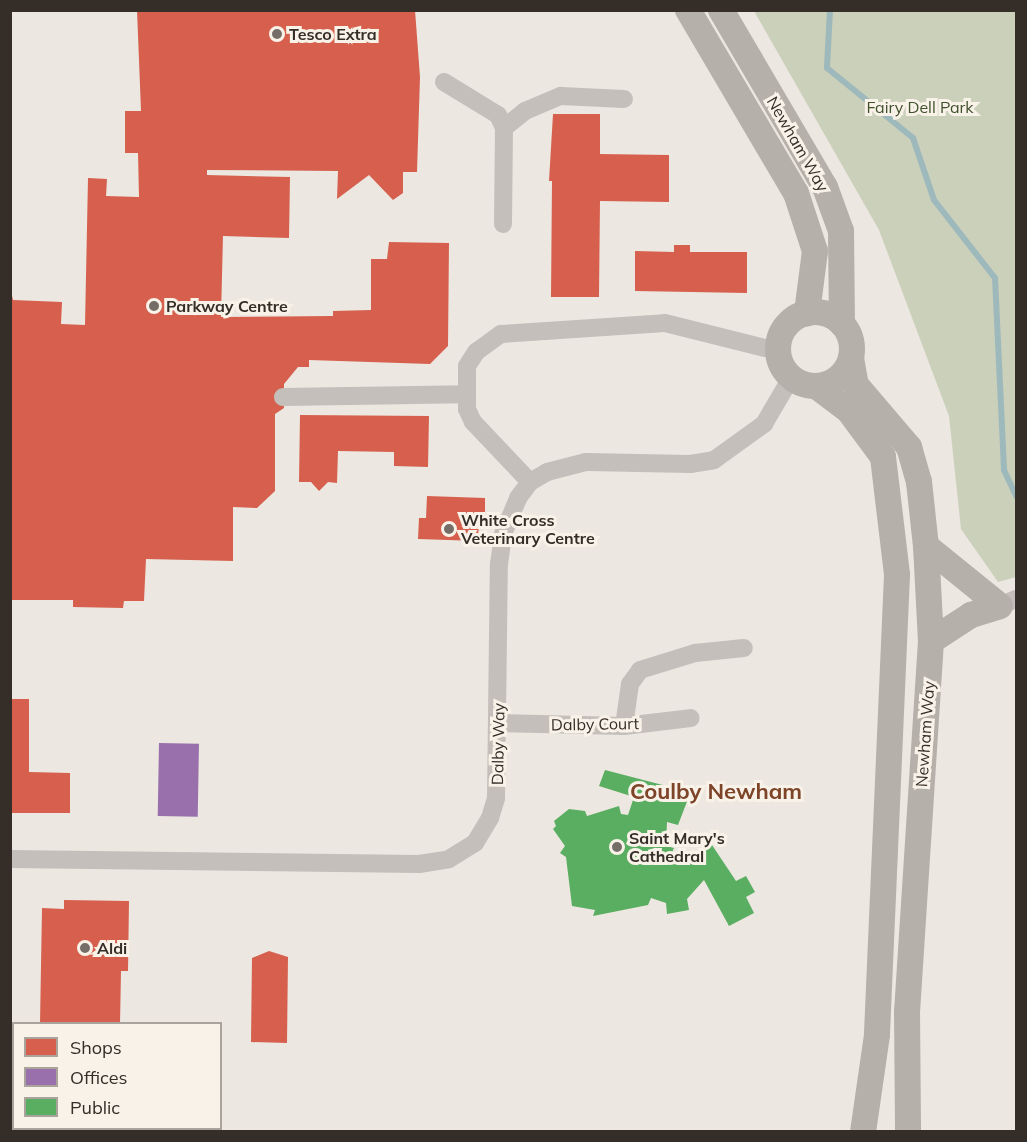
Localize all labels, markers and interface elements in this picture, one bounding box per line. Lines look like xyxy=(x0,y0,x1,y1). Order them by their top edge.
place label: Tesco Extra xyxy=(289,24,377,44)
marker: Tesco Extra xyxy=(270,27,284,41)
street label: Newham Way xyxy=(763,93,833,195)
park label: Fairy Dell Park xyxy=(866,97,974,117)
place label: Parkway Centre xyxy=(166,296,288,316)
marker: Parkway Centre xyxy=(147,299,161,313)
place label: White Cross Veterinary Centre xyxy=(461,510,595,548)
marker: White Cross Veterinary Centre xyxy=(442,522,456,536)
street label: Newham Way xyxy=(912,680,938,788)
street label: Dalby Way xyxy=(488,703,508,785)
street label: Dalby Court xyxy=(551,714,639,734)
district label: Coulby Newham xyxy=(630,779,802,805)
place label: Saint Mary's Cathedral xyxy=(629,828,725,866)
marker: Saint Mary's Cathedral xyxy=(610,840,624,854)
place label: Aldi xyxy=(97,938,127,958)
marker: Aldi xyxy=(78,941,92,955)
legend xyxy=(12,1022,222,1130)
text: Shops xyxy=(70,1036,122,1059)
text: Offices xyxy=(70,1066,127,1089)
text: Public xyxy=(70,1096,120,1119)

